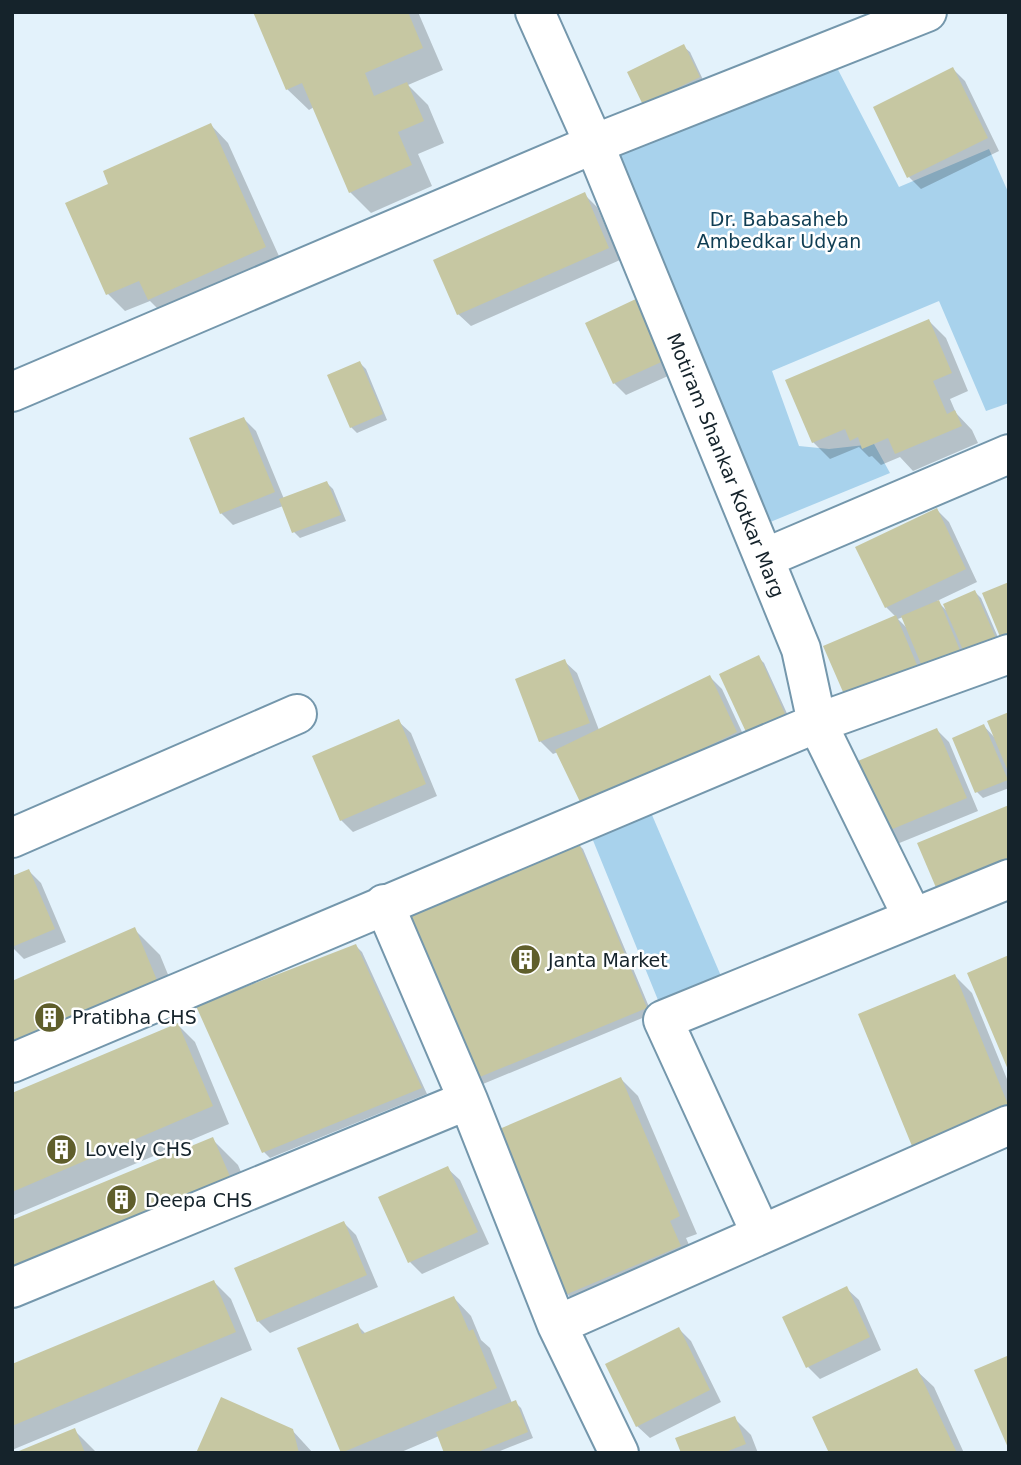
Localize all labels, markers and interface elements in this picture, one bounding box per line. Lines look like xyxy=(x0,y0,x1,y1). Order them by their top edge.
park label: Dr. Babasaheb Ambedkar Udyan xyxy=(697,208,861,252)
street label: Motiram Shankar Kotkar Marg xyxy=(663,330,789,600)
building icon: Janta Market xyxy=(508,943,542,977)
place label: Janta Market xyxy=(547,949,668,971)
building icon: Pratibha CHS xyxy=(32,1000,66,1034)
place label: Pratibha CHS xyxy=(72,1006,197,1028)
building icon: Lovely CHS xyxy=(45,1132,79,1166)
place label: Lovely CHS xyxy=(85,1138,192,1160)
building icon: Deepa CHS xyxy=(105,1183,139,1217)
place label: Deepa CHS xyxy=(145,1189,252,1211)

